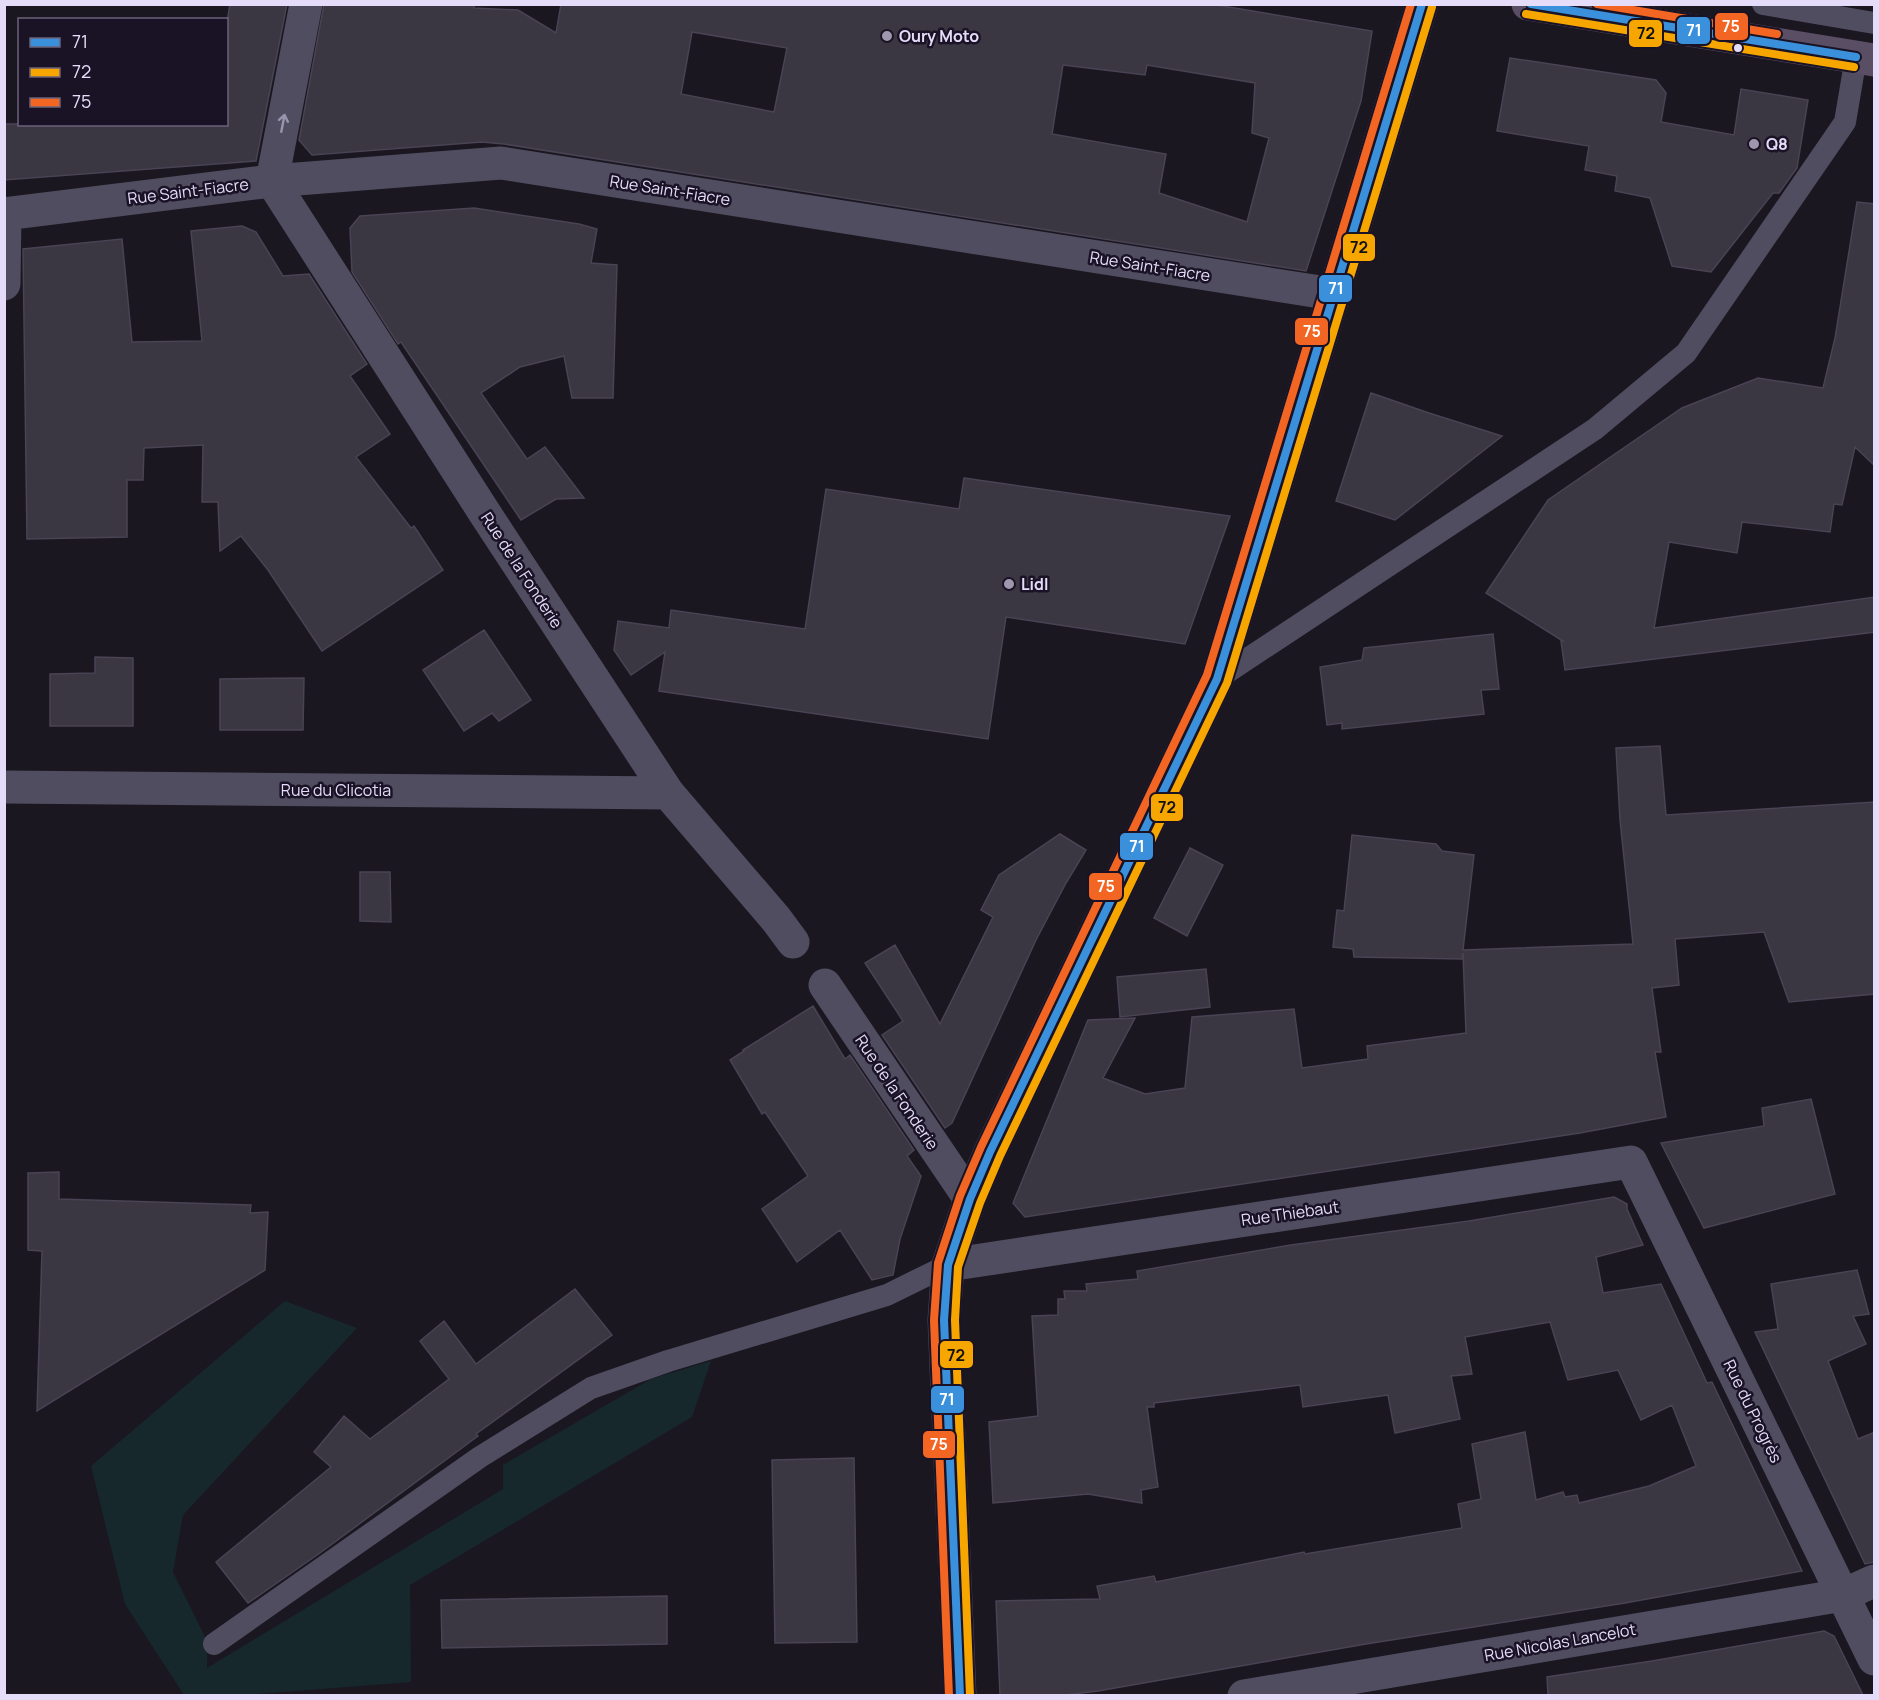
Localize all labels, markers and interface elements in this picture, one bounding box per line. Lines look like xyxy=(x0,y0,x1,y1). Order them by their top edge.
line badge: 75 xyxy=(1714,12,1749,41)
text: 75 xyxy=(1722,15,1740,37)
line badge: 71 xyxy=(1676,16,1711,45)
legend xyxy=(18,18,228,126)
line badge: 72 xyxy=(1628,19,1663,48)
text: 71 xyxy=(1686,19,1702,41)
text: 72 xyxy=(1637,22,1655,44)
place label: Oury Moto xyxy=(899,25,979,47)
text: 71 xyxy=(72,29,88,53)
marker: Oury Moto xyxy=(880,29,894,43)
unlabelled marker xyxy=(1732,42,1744,54)
text: 72 xyxy=(72,59,91,83)
text: 75 xyxy=(72,89,91,113)
one-way arrow xyxy=(278,114,289,134)
place label: Q8 xyxy=(1766,133,1788,155)
marker: Q8 xyxy=(1747,137,1761,151)
street label: Rue Saint-Fiacre xyxy=(608,170,732,210)
street label: Rue Saint-Fiacre xyxy=(126,173,250,209)
line badge: 72 xyxy=(1342,233,1376,262)
text: 72 xyxy=(1350,236,1368,258)
street label: Rue Saint-Fiacre xyxy=(1088,246,1212,286)
line badge: 71 xyxy=(1318,274,1353,303)
text: 71 xyxy=(1328,277,1344,299)
line badge: 75 xyxy=(1294,317,1329,346)
text: 75 xyxy=(1303,320,1321,342)
street label: Rue de la Fonderie xyxy=(476,508,568,632)
place label: Lidl xyxy=(1021,573,1048,595)
marker: Lidl xyxy=(1002,577,1016,591)
street label: Rue du Clicotia xyxy=(281,779,391,801)
line badge: 72 xyxy=(1150,793,1184,822)
text: 72 xyxy=(1158,796,1176,818)
line badge: 71 xyxy=(1119,832,1154,861)
text: 71 xyxy=(1129,835,1145,857)
line badge: 75 xyxy=(1088,872,1123,901)
text: 75 xyxy=(1097,875,1115,897)
street label: Rue de la Fonderie xyxy=(850,1030,944,1154)
street label: Rue Thiebaut xyxy=(1240,1195,1340,1231)
line badge: 72 xyxy=(939,1340,974,1369)
text: 72 xyxy=(947,1344,965,1366)
street label: Rue du Progrès xyxy=(1719,1356,1787,1466)
line badge: 71 xyxy=(930,1385,965,1414)
text: 71 xyxy=(939,1388,955,1410)
line badge: 75 xyxy=(922,1430,956,1459)
text: 75 xyxy=(930,1433,948,1455)
street label: Rue Nicolas Lancelot xyxy=(1483,1618,1637,1666)

